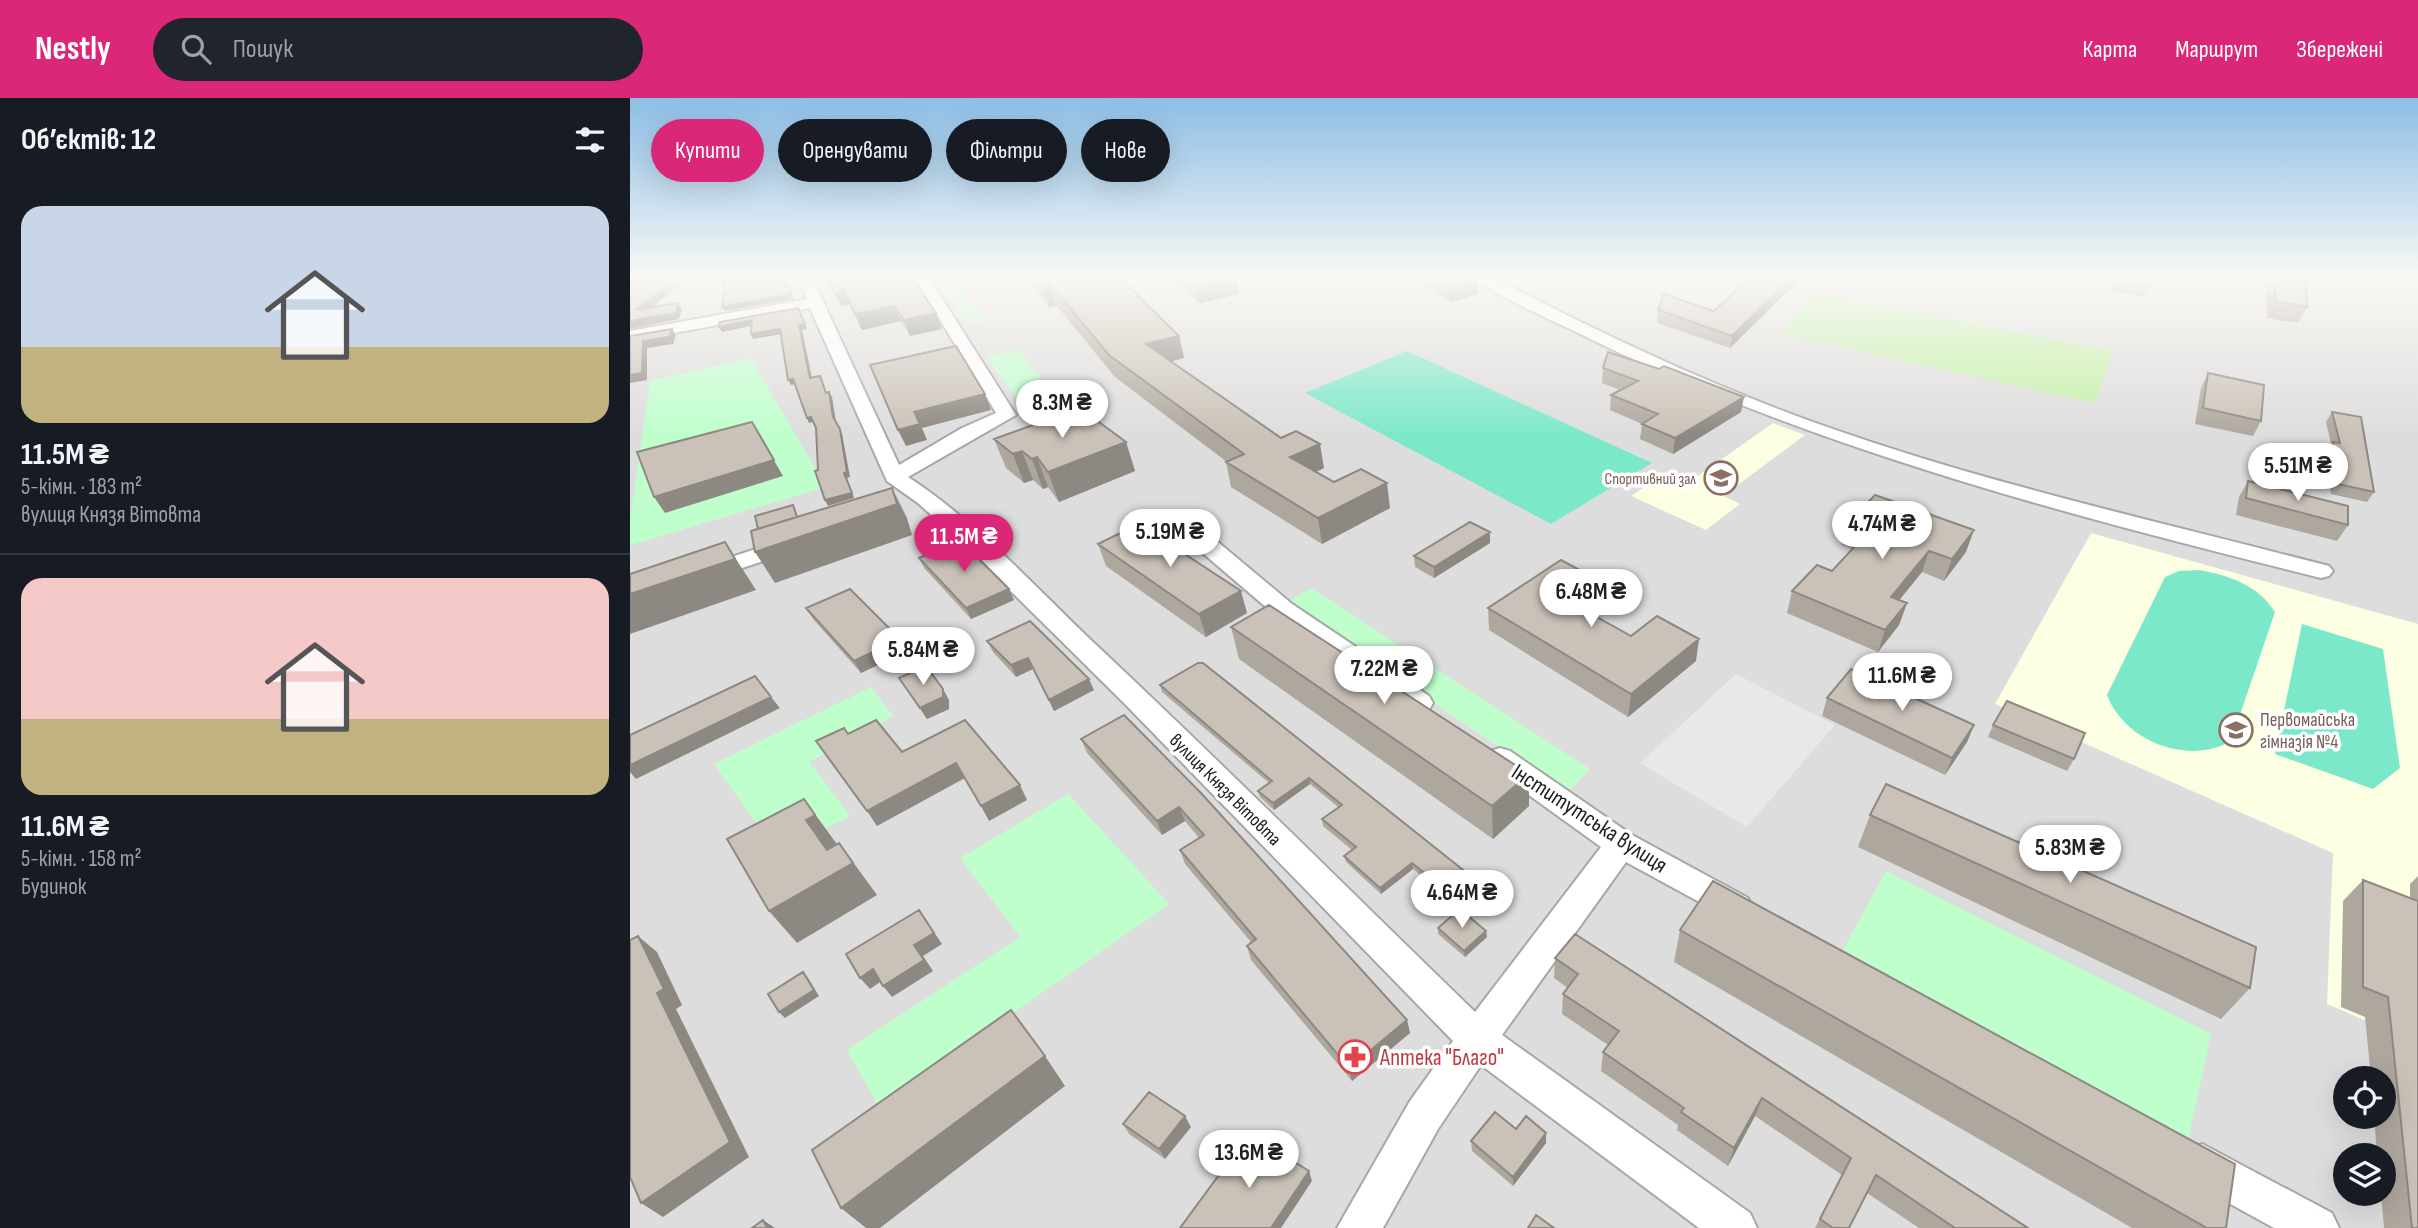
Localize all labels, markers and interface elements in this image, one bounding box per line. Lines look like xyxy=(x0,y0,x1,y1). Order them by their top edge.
search box xyxy=(153,18,643,81)
text: Nestly xyxy=(35,29,111,69)
icon: search xyxy=(177,30,215,68)
text: Пошук xyxy=(233,34,293,65)
text: Карта xyxy=(2083,35,2137,64)
text: Маршрут xyxy=(2175,35,2258,64)
text: Збережені xyxy=(2296,35,2383,64)
chip: Купити xyxy=(651,119,764,182)
chip: Орендувати xyxy=(778,119,932,182)
chip: Фільтри xyxy=(946,119,1067,182)
chip: Нове xyxy=(1081,119,1170,182)
icon: filters xyxy=(571,121,609,159)
text: Об’єктів: 12 xyxy=(21,122,156,158)
icon: home xyxy=(252,252,378,378)
pin: 8.3M ₴ xyxy=(1005,380,1119,440)
text: 8.3M ₴ xyxy=(1032,389,1092,417)
text: 11.5M ₴ xyxy=(21,437,109,473)
pin: 5.51M ₴ xyxy=(2233,444,2363,503)
text: 5.51M ₴ xyxy=(2264,452,2332,480)
school or university icon: Спортивний зал xyxy=(1702,459,1740,497)
place label: Спортивний зал xyxy=(1604,470,1696,489)
text: 5-кімн. · 183 m² xyxy=(21,473,142,501)
text: вулиця Князя Вітовта xyxy=(21,501,201,529)
pin: 4.74M ₴ xyxy=(1817,502,1947,561)
pin: 5.19M ₴ xyxy=(1105,510,1235,569)
text: 4.74M ₴ xyxy=(1848,510,1916,538)
pin: 11.5M ₴ xyxy=(899,514,1029,574)
text: 5.19M ₴ xyxy=(1136,518,1204,546)
text: 11.5M ₴ xyxy=(930,523,998,551)
pin: 6.48M ₴ xyxy=(1526,570,1656,629)
text: 6.48M ₴ xyxy=(1556,578,1626,606)
icon: home xyxy=(252,624,378,750)
pin: 5.84M ₴ xyxy=(858,628,988,687)
text: 5.84M ₴ xyxy=(888,636,958,664)
pin: 7.22M ₴ xyxy=(1319,646,1449,706)
pin: 11.6M ₴ xyxy=(1837,654,1967,713)
text: 7.22M ₴ xyxy=(1350,655,1418,683)
text: 11.6M ₴ xyxy=(1868,662,1936,690)
place label: Первомайська гімназія №4 xyxy=(2260,709,2355,754)
school or university icon: Первомайська гімназія №4 xyxy=(2217,711,2255,749)
street label: вулиця Князя Вітовта xyxy=(1164,729,1286,851)
street label: Інститутська вулиця xyxy=(1506,758,1673,880)
text: 11.6M ₴ xyxy=(21,809,109,845)
pin: 5.83M ₴ xyxy=(2005,826,2135,885)
text: 5.83M ₴ xyxy=(2035,834,2105,862)
text: 5-кімн. · 158 m² xyxy=(21,845,142,873)
pin: 4.64M ₴ xyxy=(1397,870,1527,930)
text: Будинок xyxy=(21,873,86,901)
text: 4.64M ₴ xyxy=(1427,879,1497,907)
pharmacy icon: Аптека "Благо" xyxy=(1336,1038,1374,1076)
place label: Аптека "Благо" xyxy=(1379,1044,1504,1072)
map controls xyxy=(2333,1066,2396,1206)
button: locate xyxy=(2333,1066,2396,1129)
pin: 13.6M ₴ xyxy=(1184,1130,1314,1190)
text: 13.6M ₴ xyxy=(1215,1139,1283,1167)
button: layers xyxy=(2333,1143,2396,1206)

